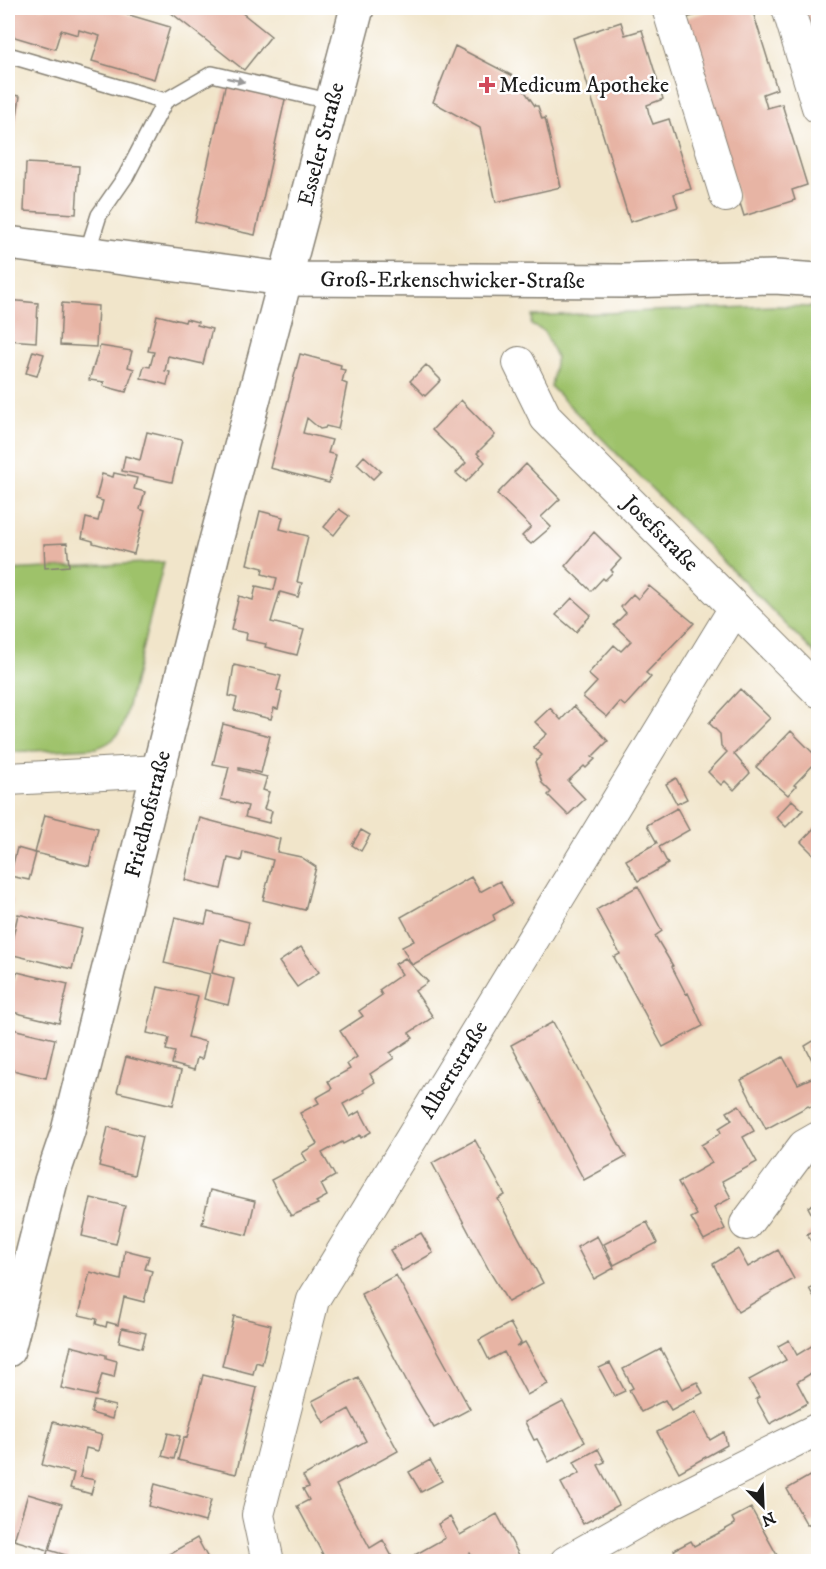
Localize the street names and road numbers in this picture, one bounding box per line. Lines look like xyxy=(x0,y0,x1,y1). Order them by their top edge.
street label: Esseler Straße xyxy=(292,80,350,209)
street label: Groß-Erkenschwicker-Straße xyxy=(320,266,585,294)
street label: Josefstraße xyxy=(616,488,705,577)
street label: Friedhofstraße xyxy=(119,748,176,880)
street label: Albertstraße xyxy=(414,1016,494,1123)

